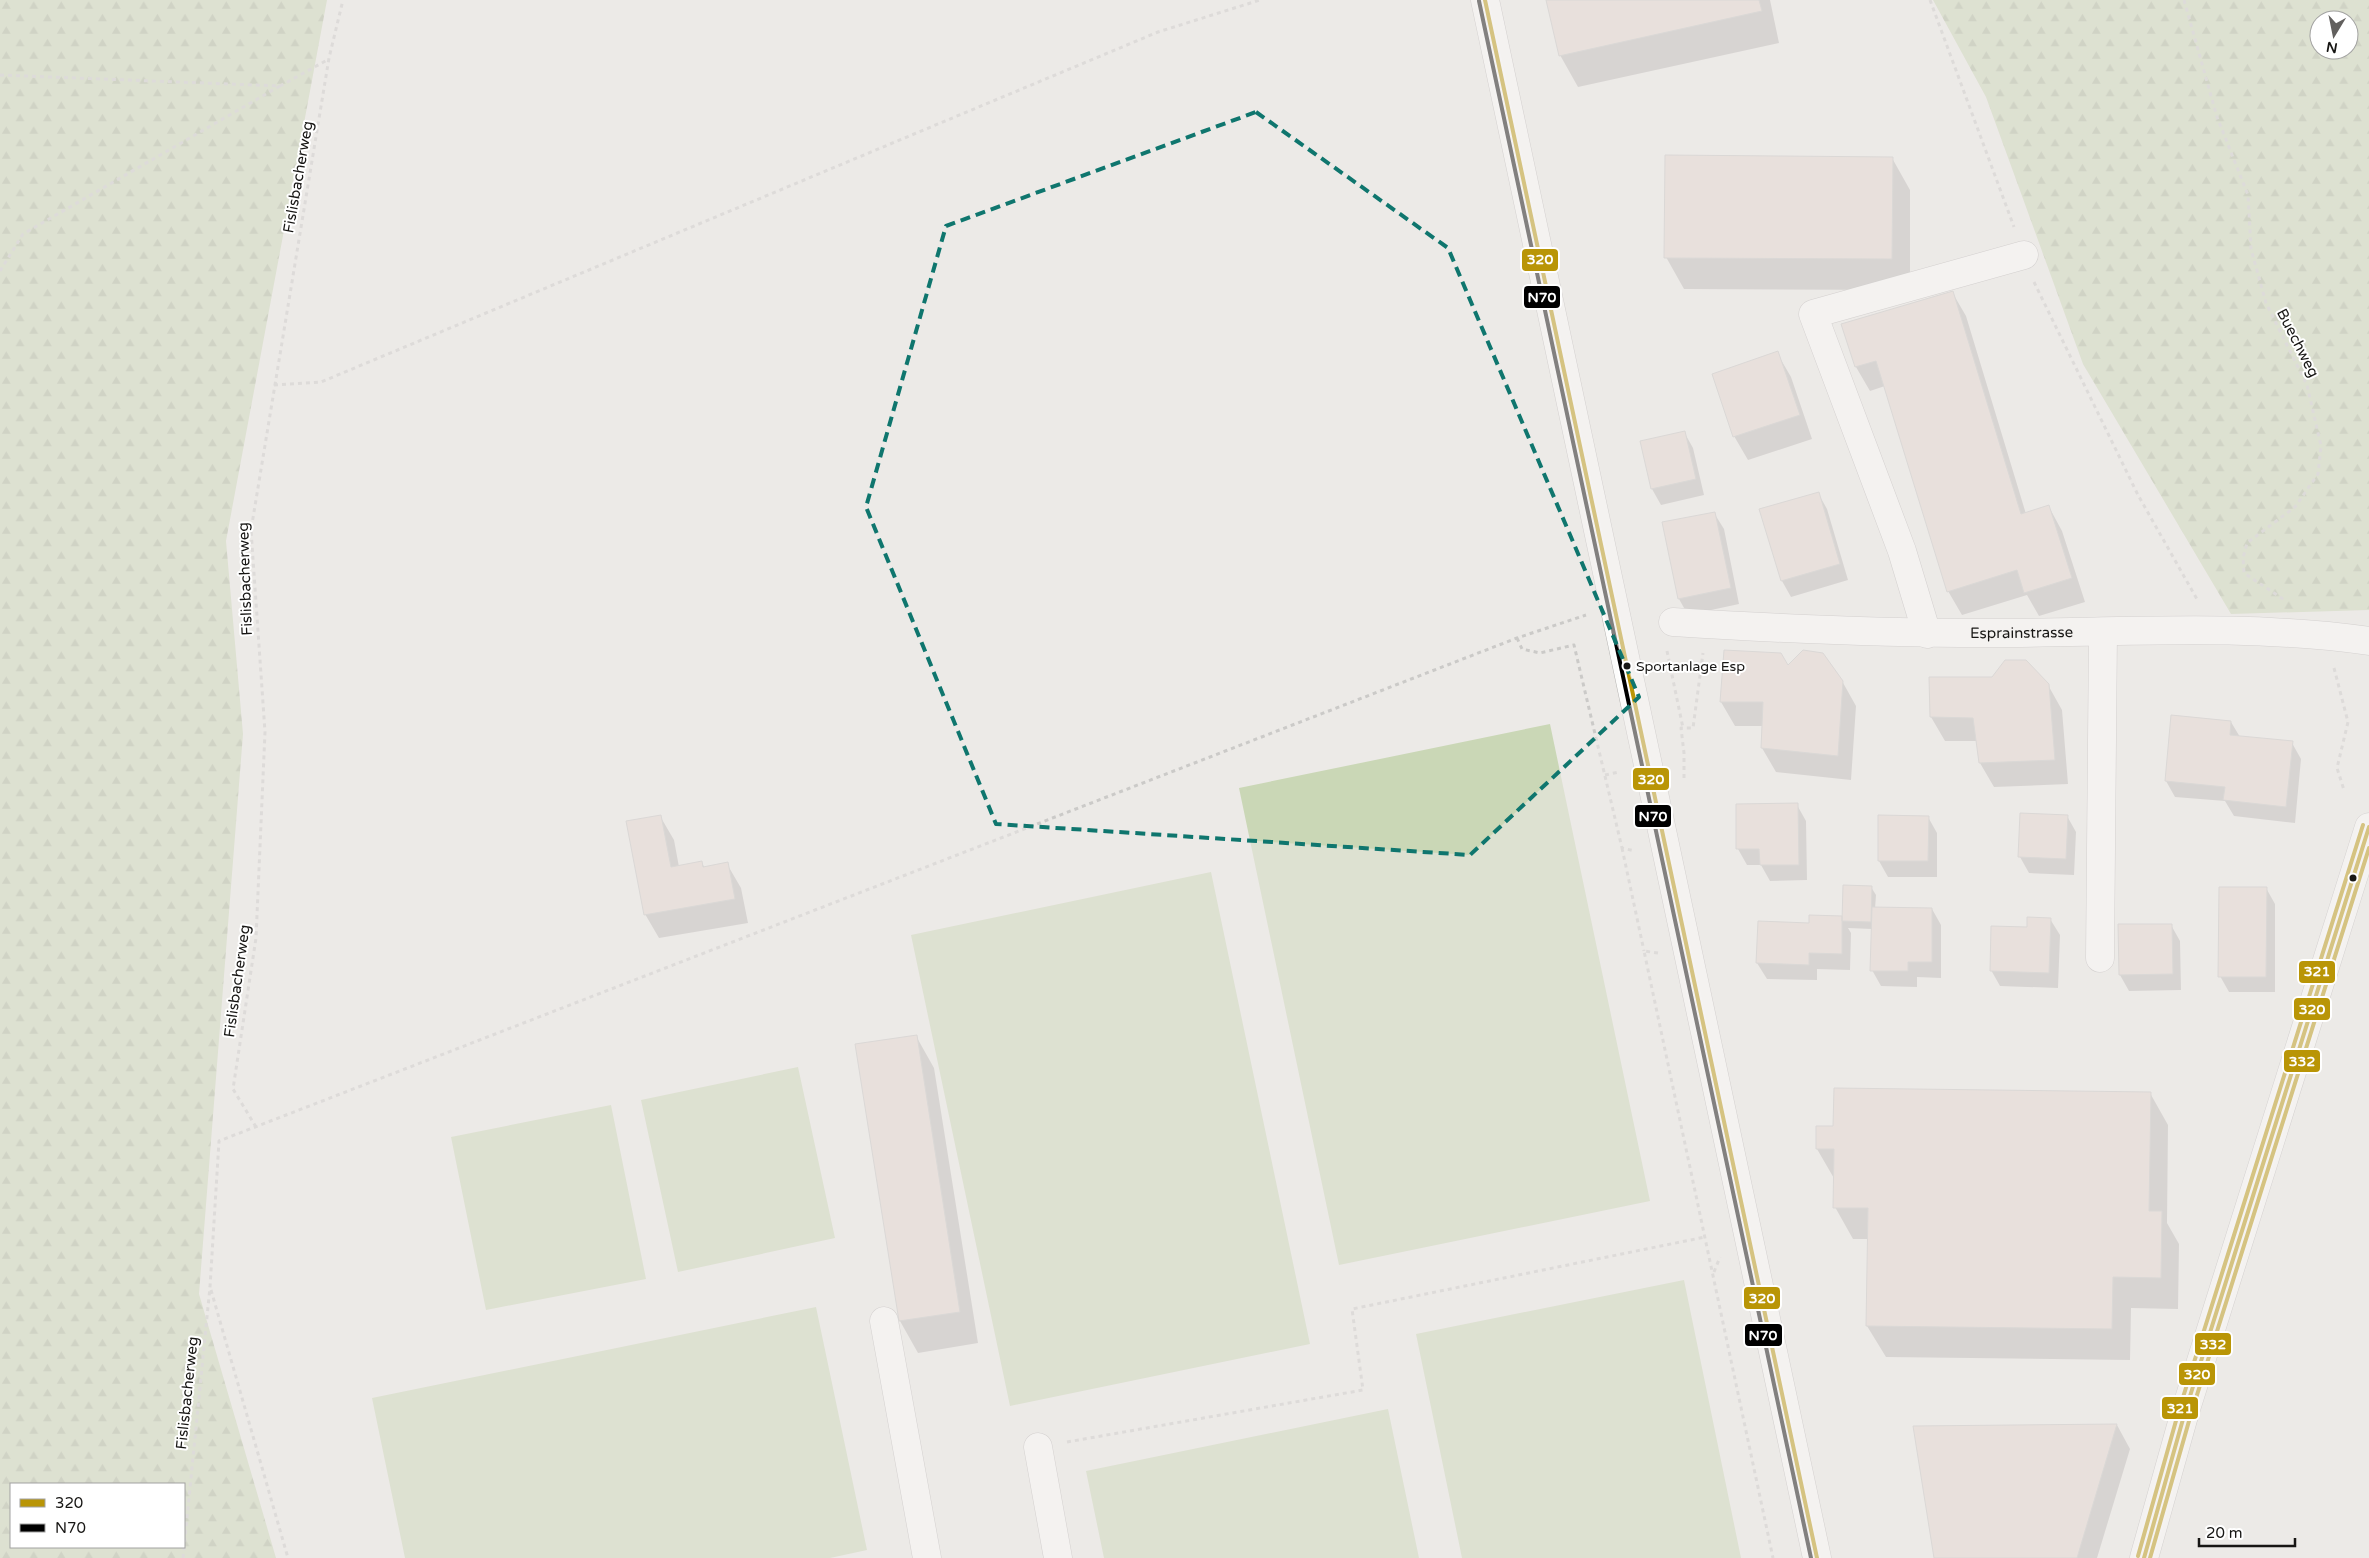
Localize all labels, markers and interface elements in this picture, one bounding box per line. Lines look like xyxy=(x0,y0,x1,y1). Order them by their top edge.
north arrow xyxy=(2309,10,2359,60)
text: N xyxy=(2325,38,2339,57)
street label: Fislisbacherweg xyxy=(279,120,317,234)
line badge: 320 xyxy=(1521,248,1559,272)
text: 320 xyxy=(1527,251,1553,268)
line badge: N70 xyxy=(1523,285,1561,309)
text: N70 xyxy=(1528,289,1557,306)
street label: Buechweg xyxy=(2273,306,2323,380)
street label: Fislisbacherweg xyxy=(234,522,256,636)
street label: Esprainstrasse xyxy=(1970,623,2073,642)
place label: Sportanlage Esp xyxy=(1636,658,1745,675)
marker: Sportanlage Esp xyxy=(1622,661,1632,671)
line badge: 320 xyxy=(1632,767,1670,791)
text: 320 xyxy=(1638,771,1664,788)
line badge: N70 xyxy=(1634,804,1672,828)
text: N70 xyxy=(1639,808,1668,825)
unlabelled marker xyxy=(2348,873,2358,883)
street label: Fislisbacherweg xyxy=(220,924,254,1038)
line badge: 321 xyxy=(2298,960,2336,984)
text: 321 xyxy=(2304,963,2330,980)
line badge: 320 xyxy=(2293,997,2331,1021)
text: 320 xyxy=(2299,1001,2325,1018)
line badge: 332 xyxy=(2283,1049,2321,1073)
text: 332 xyxy=(2289,1053,2315,1070)
line badge: 320 xyxy=(1743,1286,1781,1310)
text: 320 xyxy=(1749,1290,1775,1307)
line badge: N70 xyxy=(1744,1323,1783,1347)
text: N70 xyxy=(1749,1327,1778,1344)
line badge: 332 xyxy=(2194,1332,2232,1356)
street label: Fislisbacherweg xyxy=(172,1336,202,1450)
text: 332 xyxy=(2200,1336,2226,1353)
line badge: 320 xyxy=(2178,1362,2216,1386)
text: 320 xyxy=(2184,1366,2210,1383)
line badge: 321 xyxy=(2161,1396,2199,1420)
text: 321 xyxy=(2167,1400,2193,1417)
legend xyxy=(10,1483,185,1548)
text: 320 xyxy=(55,1494,83,1512)
scale bar xyxy=(2199,1516,2295,1548)
text: N70 xyxy=(55,1519,86,1537)
text: 20 m xyxy=(2206,1524,2243,1542)

